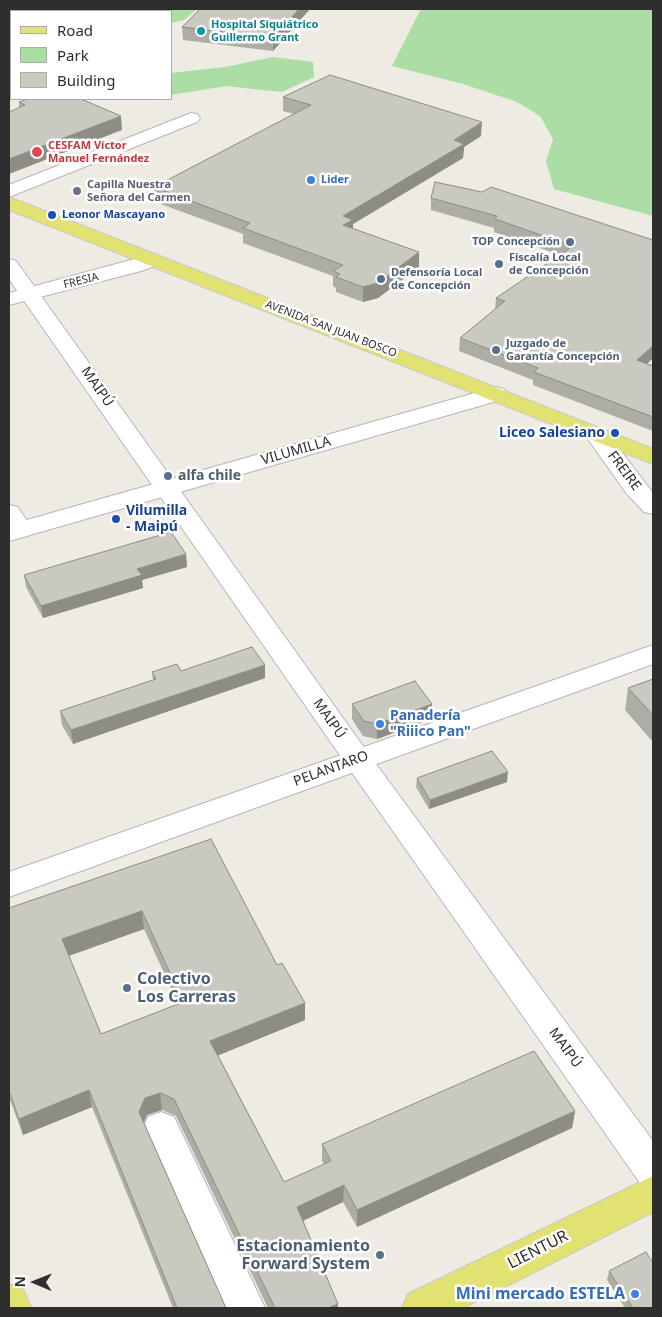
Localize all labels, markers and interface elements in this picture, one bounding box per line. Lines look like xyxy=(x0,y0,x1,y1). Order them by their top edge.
legend xyxy=(10,10,172,100)
place label: Hospital Siquiátrico Guillermo Grant xyxy=(211,18,318,44)
text: Road xyxy=(57,20,93,40)
marker: Hospital Siquiátrico Guillermo Grant xyxy=(195,25,207,37)
text: Park xyxy=(57,45,89,65)
text: Building xyxy=(57,70,115,90)
place label: CESFAM Víctor Manuel Fernández xyxy=(48,139,149,165)
marker: CESFAM Víctor Manuel Fernández xyxy=(30,145,44,159)
place label: Lider xyxy=(321,173,349,187)
marker: Lider xyxy=(305,174,317,186)
place label: Capilla Nuestra Señora del Carmen xyxy=(87,178,190,204)
marker: Capilla Nuestra Señora del Carmen xyxy=(71,185,83,197)
place label: Leonor Mascayano xyxy=(62,208,165,222)
marker: Leonor Mascayano xyxy=(46,209,58,221)
place label: TOP Concepción xyxy=(472,235,560,249)
marker: TOP Concepción xyxy=(564,236,576,248)
place label: Fiscalía Local de Concepción xyxy=(509,251,589,277)
marker: Fiscalía Local de Concepción xyxy=(493,258,505,270)
place label: Defensoría Local de Concepción xyxy=(391,266,482,292)
street label: FRESIA xyxy=(62,270,100,292)
marker: Defensoría Local de Concepción xyxy=(375,273,387,285)
street label: AVENIDA SAN JUAN BOSCO xyxy=(263,298,399,360)
place label: Juzgado de Garantía Concepción xyxy=(506,337,620,363)
marker: Juzgado de Garantía Concepción xyxy=(490,344,502,356)
street label: MAIPÚ xyxy=(77,364,117,410)
place label: Liceo Salesiano xyxy=(499,425,605,441)
marker: Liceo Salesiano xyxy=(609,427,621,439)
street label: VILUMILLA xyxy=(259,433,333,469)
street label: FREIRE xyxy=(604,448,644,494)
place label: alfa chile xyxy=(178,468,241,484)
marker: alfa chile xyxy=(162,470,174,482)
place label: Vilumilla - Maipú xyxy=(126,503,187,536)
marker: Vilumilla - Maipú xyxy=(110,513,122,525)
street label: MAIPÚ xyxy=(309,696,349,742)
place label: Panadería "Riiico Pan" xyxy=(390,708,471,740)
marker: Panadería "Riiico Pan" xyxy=(374,718,386,730)
street label: PELANTARO xyxy=(291,748,371,790)
place label: Colectivo Los Carreras xyxy=(137,969,236,1007)
marker: Colectivo Los Carreras xyxy=(121,982,133,994)
street label: MAIPÚ xyxy=(545,1025,585,1071)
street label: LIENTUR xyxy=(505,1227,571,1273)
place label: Estacionamiento Forward System xyxy=(236,1236,370,1274)
marker: Estacionamiento Forward System xyxy=(374,1249,386,1261)
north arrow xyxy=(10,1257,60,1307)
text: N xyxy=(10,1276,29,1288)
place label: Mini mercado ESTELA xyxy=(456,1284,625,1304)
marker: Mini mercado ESTELA xyxy=(629,1288,641,1300)

